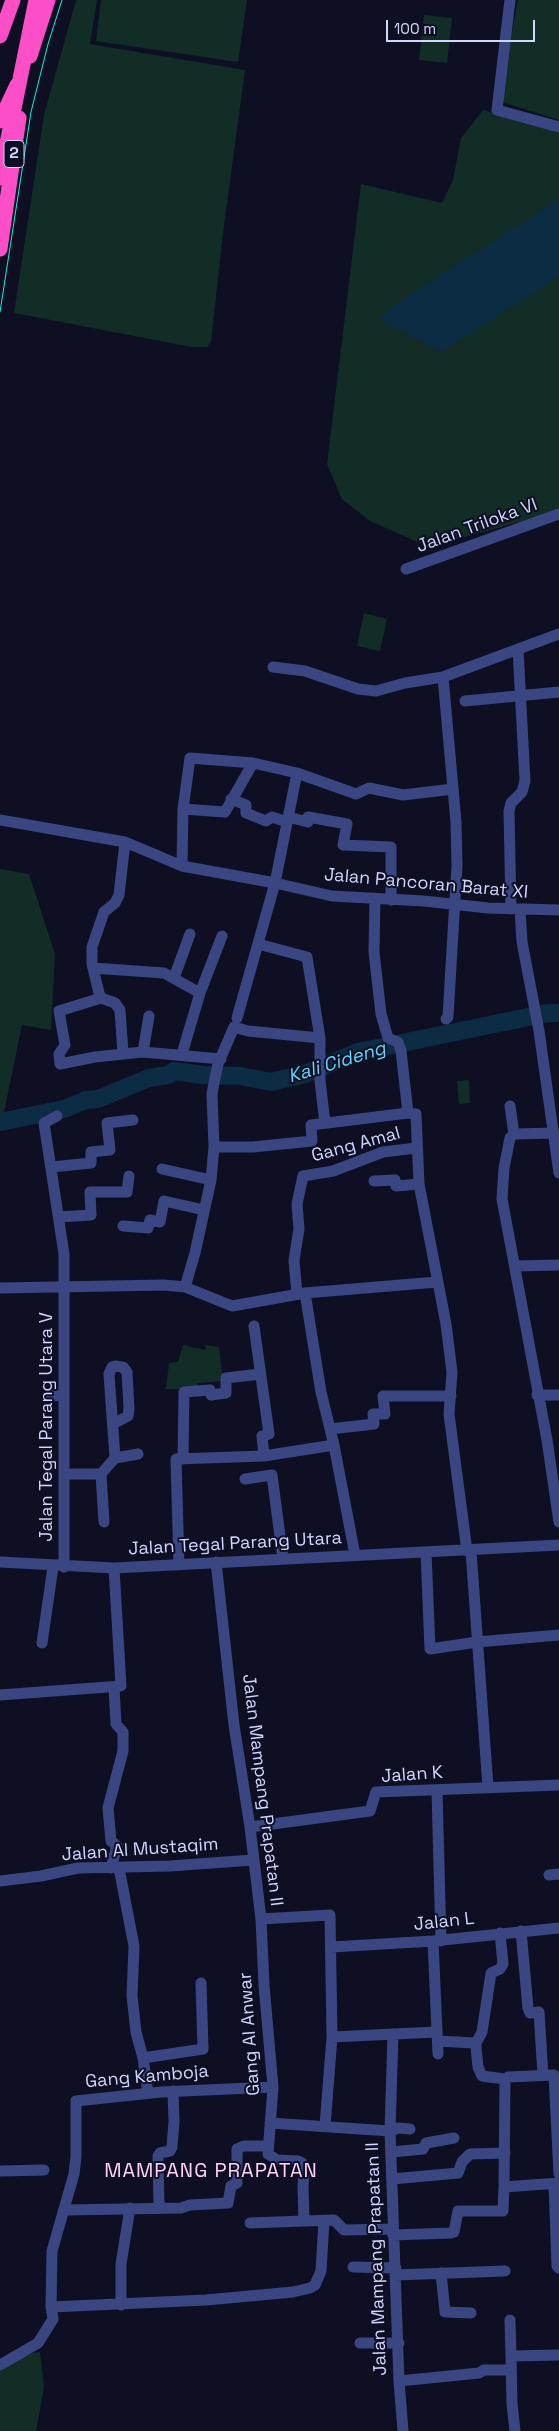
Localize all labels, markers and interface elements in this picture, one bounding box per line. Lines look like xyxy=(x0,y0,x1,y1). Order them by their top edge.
scale bar xyxy=(389,10,538,42)
text: 100 m xyxy=(394,19,436,38)
road number: 2 xyxy=(4,140,24,168)
street label: Jalan Triloka VI xyxy=(414,494,540,558)
street label: Jalan Pancoran Barat XI xyxy=(323,864,529,904)
water label: Kali Cideng xyxy=(285,1037,389,1089)
street label: Gang Amal xyxy=(309,1123,403,1167)
street label: Jalan Tegal Parang Utara V xyxy=(36,1312,58,1542)
street label: Jalan Tegal Parang Utara xyxy=(128,1528,342,1560)
street label: Jalan Mampang Prapatan II xyxy=(237,1673,287,1907)
street label: Jalan K xyxy=(380,1762,444,1788)
street label: Jalan Al Mustaqim xyxy=(61,1834,219,1866)
street label: Jalan L xyxy=(413,1908,475,1936)
street label: Gang Al Anwar xyxy=(235,1972,265,2096)
street label: Gang Kamboja xyxy=(84,2061,210,2093)
street label: Jalan Mampang Prapatan II xyxy=(362,2142,392,2376)
district label: MAMPANG PRAPATAN xyxy=(102,2160,320,2184)

